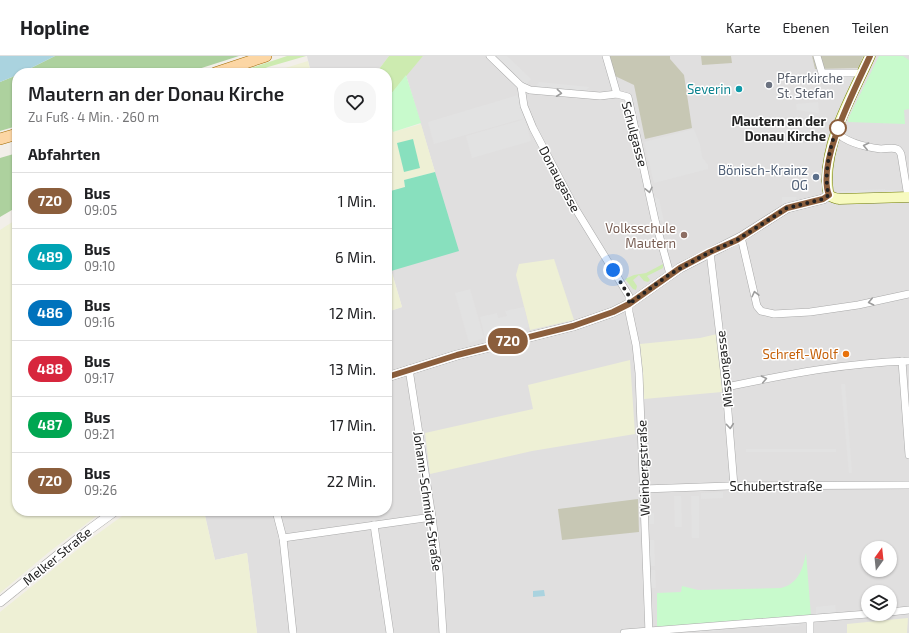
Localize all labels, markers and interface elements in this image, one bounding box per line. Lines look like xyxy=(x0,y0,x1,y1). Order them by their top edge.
text: Hopline xyxy=(20,16,89,39)
text: Karte xyxy=(726,19,761,36)
text: Ebenen xyxy=(783,19,830,36)
text: Teilen xyxy=(852,19,889,36)
place label: Pfarrkirche St. Stefan xyxy=(777,70,843,101)
marker: Pfarrkirche St. Stefan xyxy=(764,80,774,90)
button: heart xyxy=(334,81,376,123)
place label: Severin xyxy=(687,81,731,97)
text: Mautern an der Donau Kirche xyxy=(28,82,284,105)
marker: Severin xyxy=(734,84,744,94)
one-way arrow xyxy=(556,88,562,97)
street label: Schulgasse xyxy=(619,100,651,168)
text: Zu Fuß · 4 Min. · 260 m xyxy=(28,109,159,125)
place label: Mautern an der Donau Kirche xyxy=(731,113,826,144)
marker: Mautern an der Donau Kirche xyxy=(829,119,847,137)
one-way arrow xyxy=(863,142,869,150)
street label: Donaugasse xyxy=(536,143,584,215)
text: Abfahrten xyxy=(28,145,100,163)
place label: Bönisch-Krainz OG xyxy=(718,162,808,193)
marker: Bönisch-Krainz OG xyxy=(811,172,821,182)
text: Bus xyxy=(84,184,110,202)
one-way arrow xyxy=(644,187,652,193)
text: 720 xyxy=(38,192,62,209)
text: 1 Min. xyxy=(338,192,376,210)
text: 09:05 xyxy=(84,202,117,218)
place label: Volksschule Mautern xyxy=(605,220,676,251)
marker: Volksschule Mautern xyxy=(679,230,689,240)
text: Bus xyxy=(84,240,110,258)
text: 489 xyxy=(37,248,63,265)
text: 6 Min. xyxy=(335,248,376,266)
text: 09:10 xyxy=(84,258,115,274)
your location xyxy=(603,260,623,280)
one-way arrow xyxy=(751,291,759,297)
text: Bus xyxy=(84,296,110,314)
one-way arrow xyxy=(868,298,874,306)
text: 486 xyxy=(37,304,63,321)
text: 12 Min. xyxy=(329,304,376,322)
text: 09:16 xyxy=(84,314,115,330)
line badge: 720 xyxy=(485,328,531,354)
street label: Missongasse xyxy=(712,330,736,408)
text: 720 xyxy=(496,332,520,349)
place label: Schrefl-Wolf xyxy=(762,346,839,362)
marker: Schrefl-Wolf xyxy=(841,349,851,359)
text: Bus xyxy=(84,352,110,370)
text: 488 xyxy=(37,360,63,377)
text: 13 Min. xyxy=(329,360,376,378)
text: 09:17 xyxy=(84,370,114,386)
one-way arrow xyxy=(761,375,768,383)
text: Bus xyxy=(84,408,110,426)
text: 487 xyxy=(37,416,63,433)
text: 17 Min. xyxy=(330,416,376,434)
street label: Weinbergstraße xyxy=(633,420,653,516)
one-way arrow xyxy=(725,423,734,429)
text: 09:21 xyxy=(84,426,115,442)
street label: Johann-Schmidt-Straße xyxy=(410,430,446,572)
text: Bus xyxy=(84,464,110,482)
text: 720 xyxy=(38,472,62,489)
text: 22 Min. xyxy=(327,472,376,490)
street label: Schubertstraße xyxy=(730,478,822,494)
text: 09:26 xyxy=(84,482,117,498)
street label: Melker Straße xyxy=(19,523,95,589)
north arrow xyxy=(861,541,897,577)
map controls xyxy=(861,541,897,621)
button: layers xyxy=(861,585,897,621)

